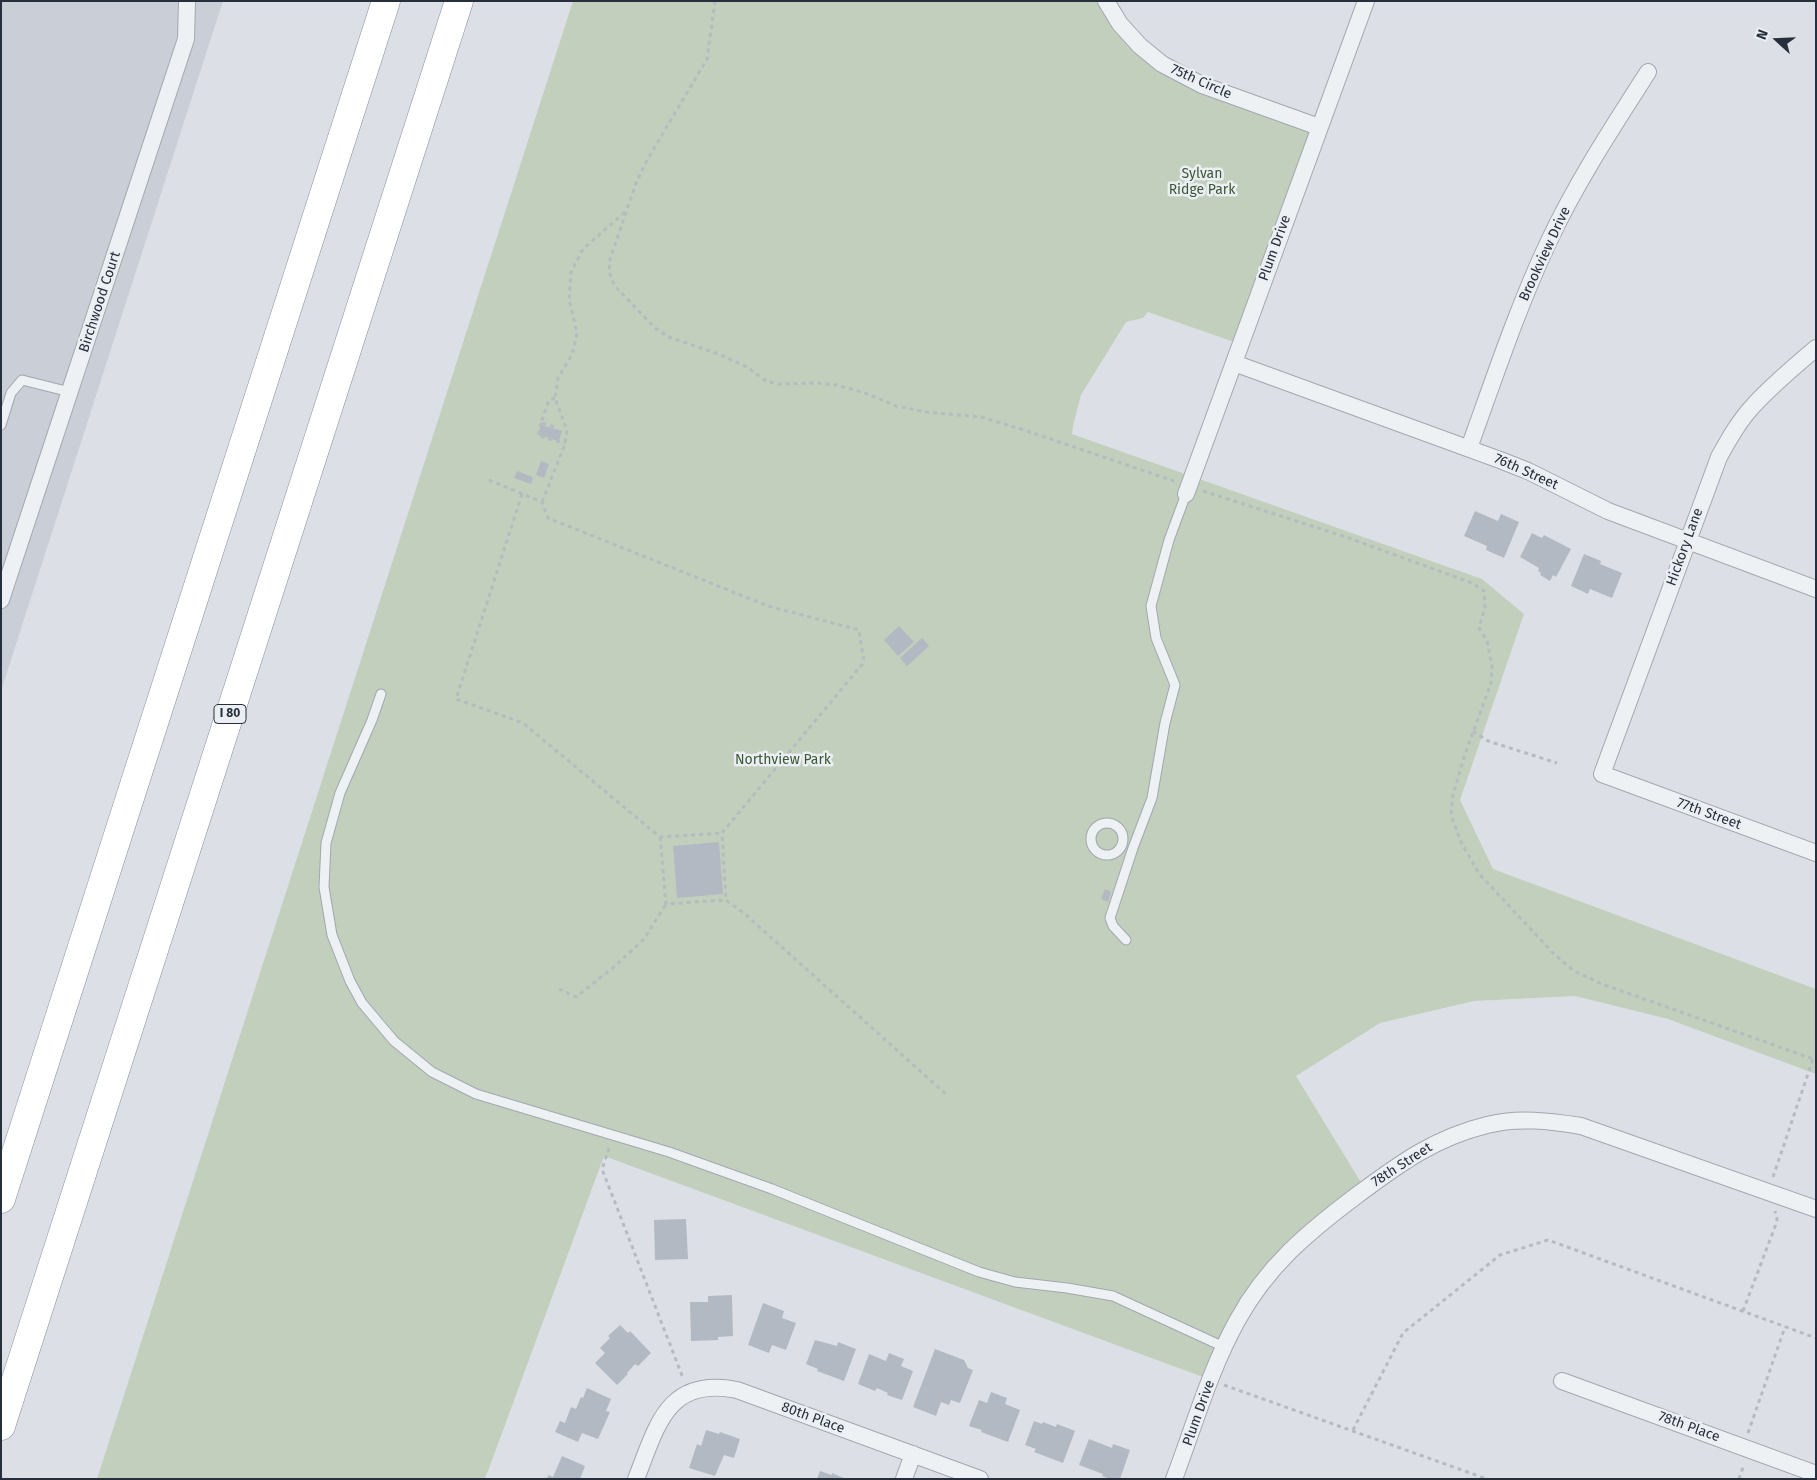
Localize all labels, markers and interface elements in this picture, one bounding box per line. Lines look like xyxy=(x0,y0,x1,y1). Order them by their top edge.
north arrow xyxy=(1752,15,1802,65)
text: N xyxy=(1753,27,1772,42)
street label: 75th Circle xyxy=(1168,61,1234,103)
park label: Sylvan Ridge Park xyxy=(1169,166,1235,198)
street label: Brookview Drive xyxy=(1516,204,1574,304)
street label: Plum Drive xyxy=(1255,213,1295,283)
street label: Birchwood Court xyxy=(76,249,124,355)
street label: 76th Street xyxy=(1491,450,1561,494)
street label: Hickory Lane xyxy=(1663,506,1707,588)
road number: I 80 xyxy=(214,704,246,724)
park label: Northview Park xyxy=(735,752,831,768)
street label: 77th Street xyxy=(1674,795,1744,833)
street label: 78th Street xyxy=(1369,1139,1435,1191)
street label: Plum Drive xyxy=(1179,1378,1219,1448)
street label: 80th Place xyxy=(779,1399,847,1437)
street label: 78th Place xyxy=(1656,1408,1722,1446)

